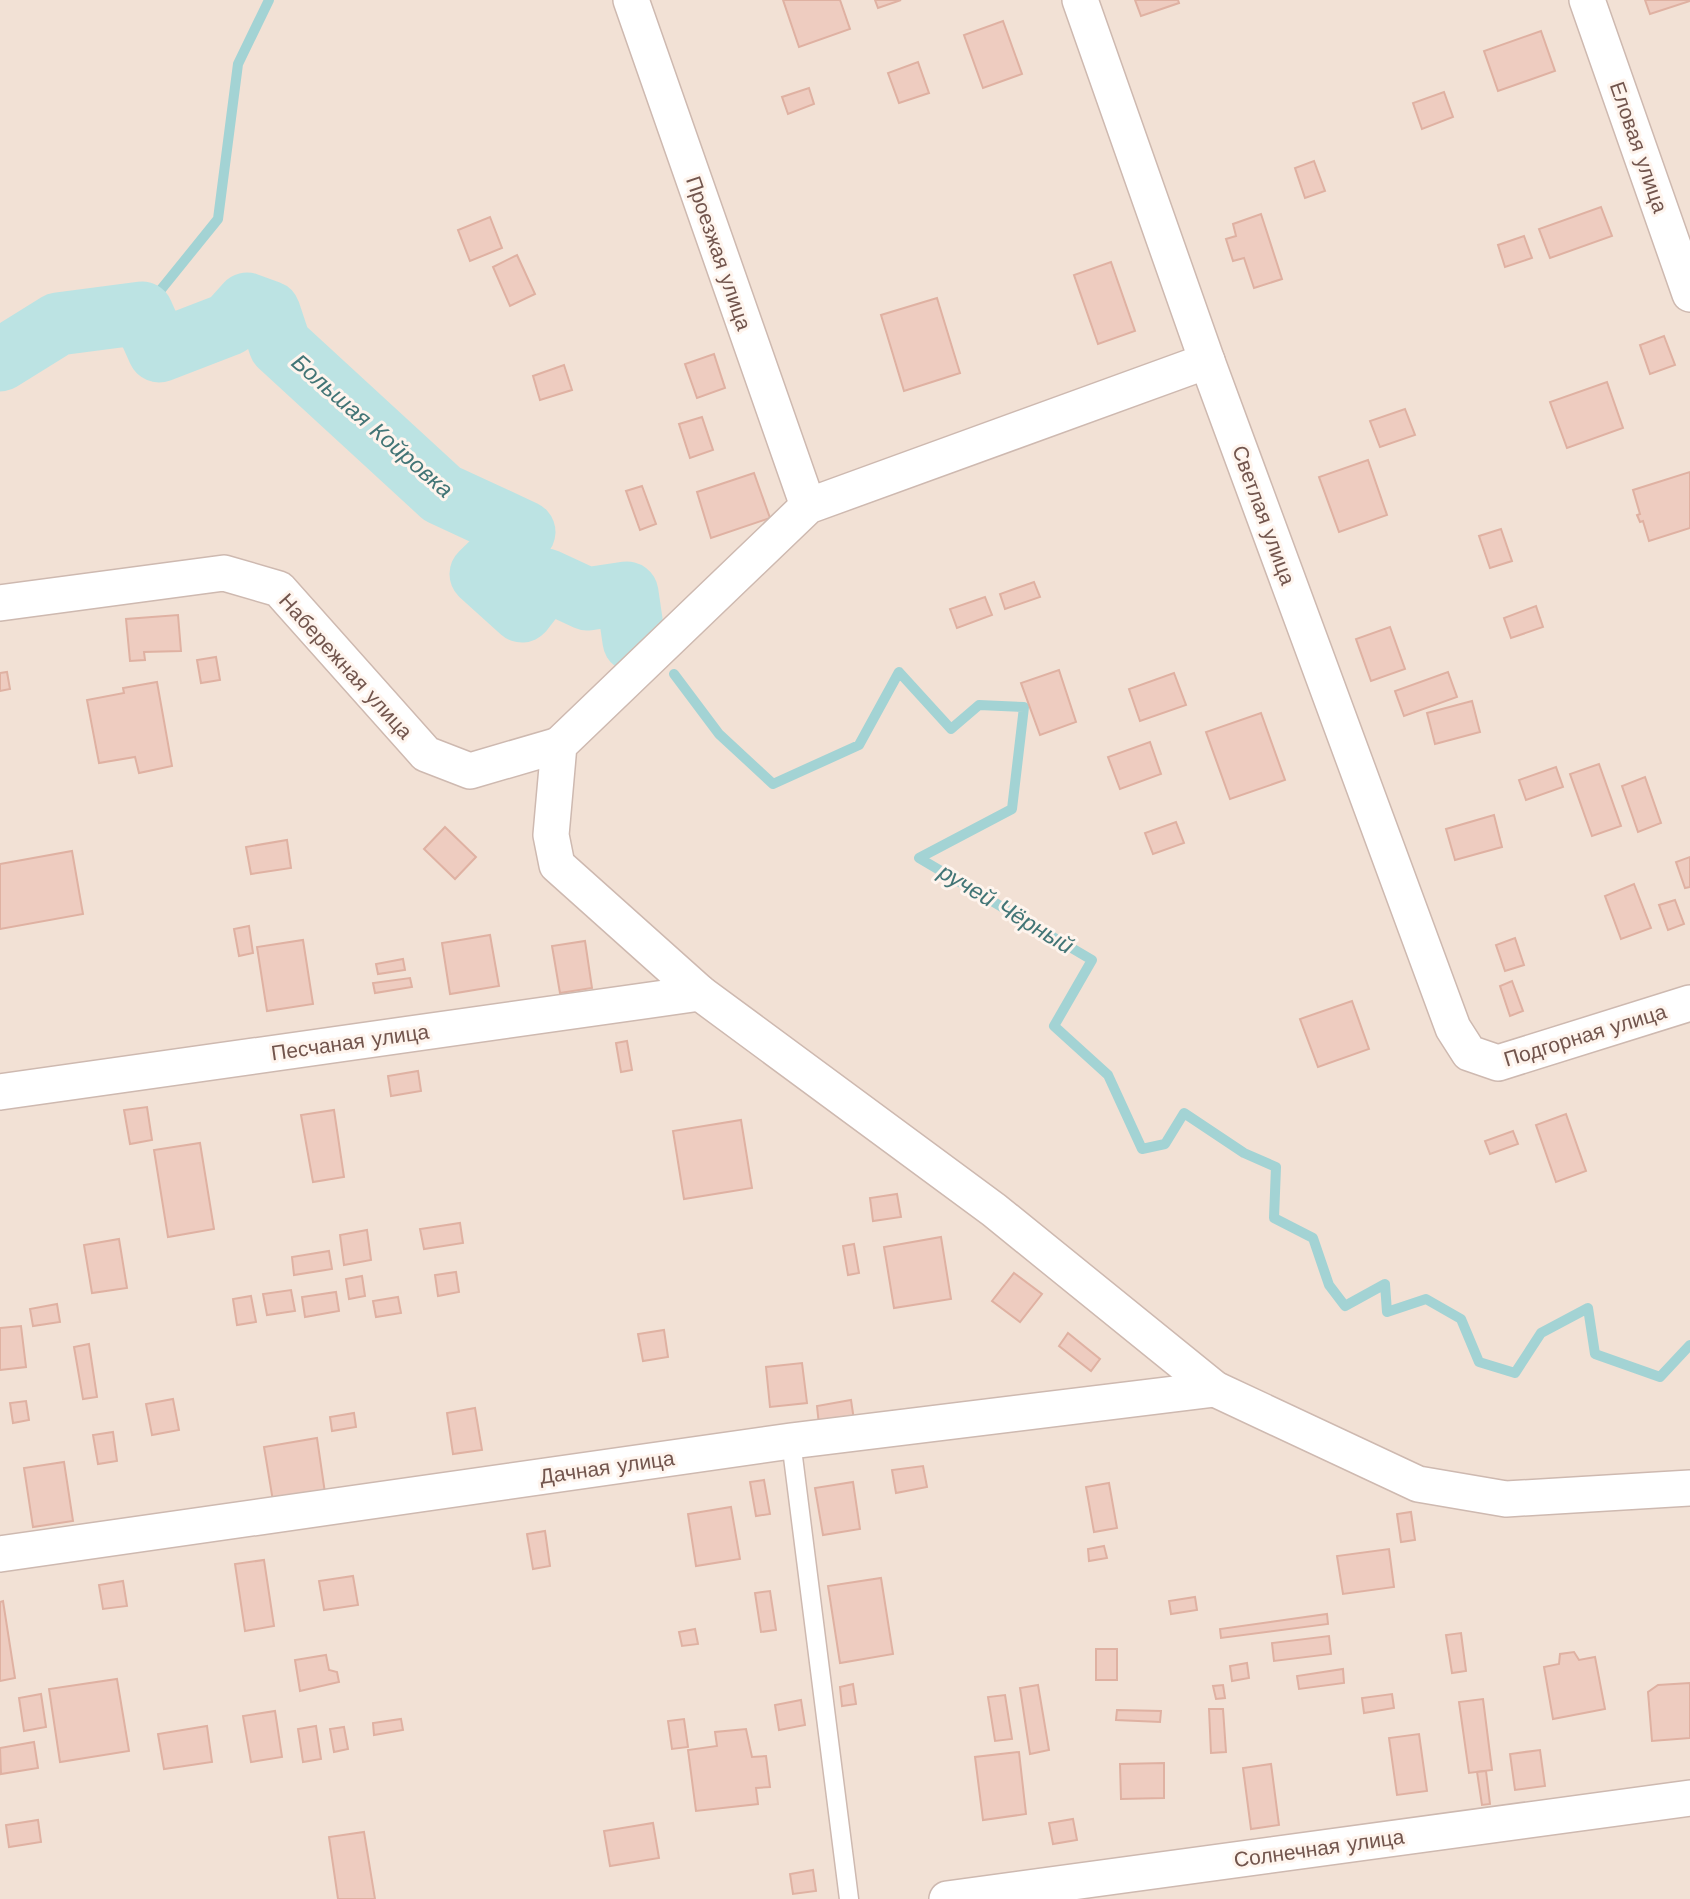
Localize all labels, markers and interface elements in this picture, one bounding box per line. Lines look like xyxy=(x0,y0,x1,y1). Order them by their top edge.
street label: Еловая улица xyxy=(1605,78,1673,216)
street label: Проезжая улица xyxy=(681,173,757,334)
water label: Большая Койровка xyxy=(286,349,458,503)
street label: Светлая улица xyxy=(1227,442,1301,588)
street label: Набережная улица xyxy=(274,588,418,744)
water label: ручей Чёрный xyxy=(933,858,1078,960)
street label: Подгорная улица xyxy=(1501,998,1670,1072)
street label: Песчаная улица xyxy=(269,1018,431,1065)
street label: Дачная улица xyxy=(538,1445,676,1489)
street label: Солнечная улица xyxy=(1232,1824,1406,1872)

